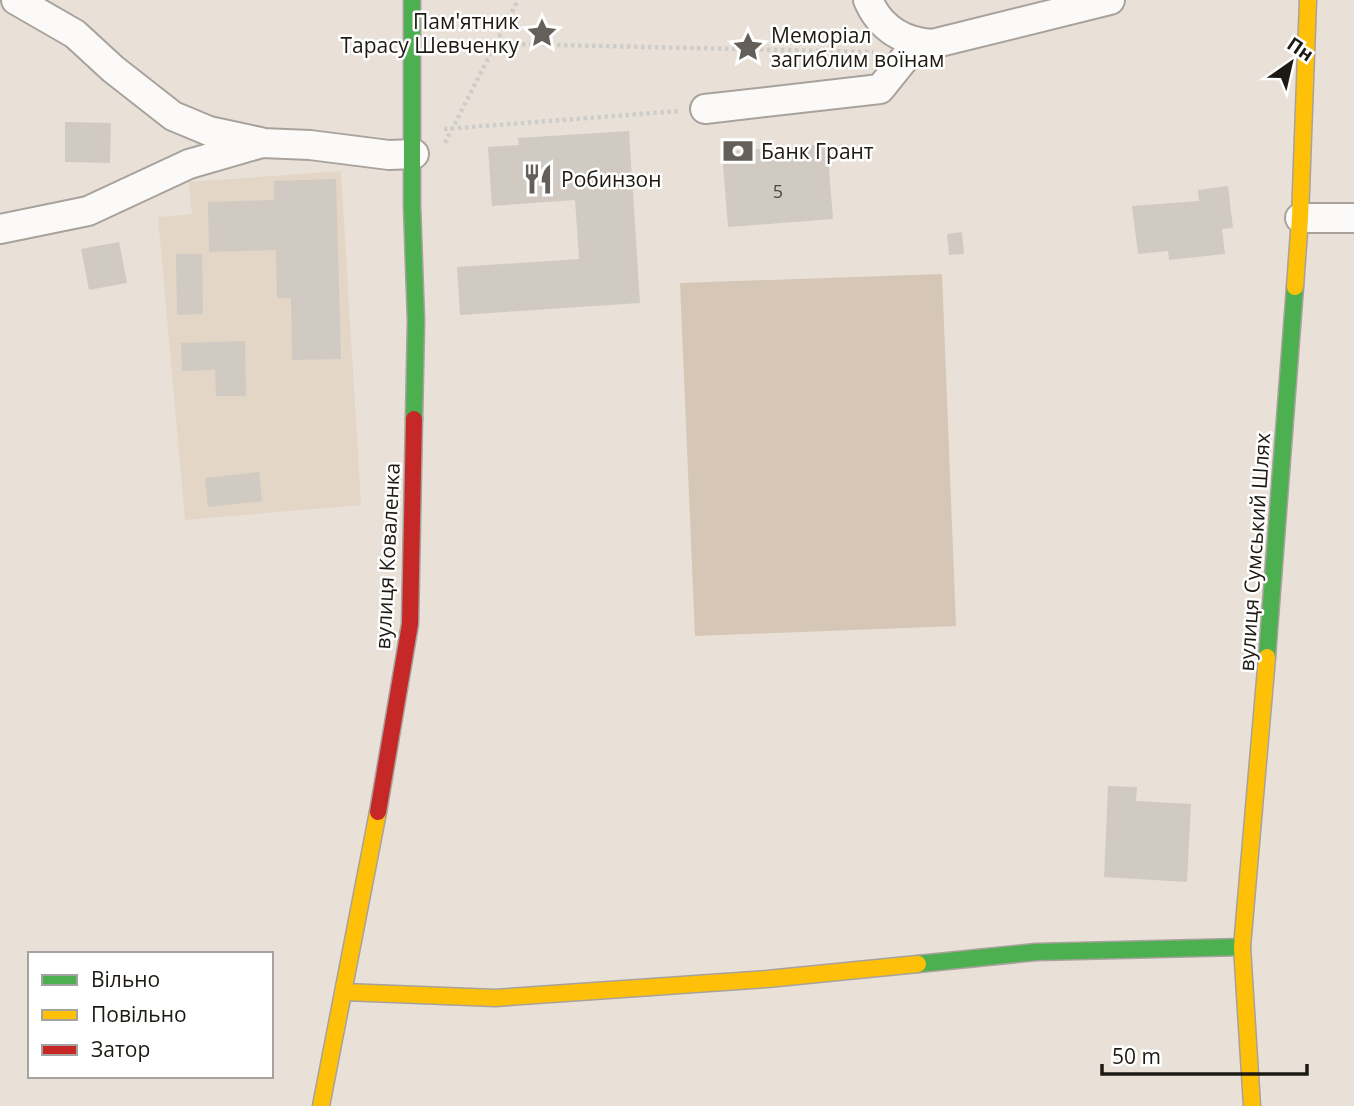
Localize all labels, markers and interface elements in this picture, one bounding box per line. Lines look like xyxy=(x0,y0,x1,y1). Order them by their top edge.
place label: Пам'ятник Тарасу Шевченку xyxy=(341,7,519,59)
place icon: Пам'ятник Тарасу Шевченку xyxy=(525,16,559,50)
place label: Меморіал загиблим воїнам xyxy=(771,21,944,73)
north arrow xyxy=(1256,28,1326,98)
place icon: Меморіал загиблим воїнам xyxy=(731,30,765,64)
text: Пн xyxy=(1282,31,1319,67)
bank icon: Банк Грант xyxy=(721,134,755,168)
place label: Банк Грант xyxy=(761,137,874,165)
restaurant icon: Робинзон xyxy=(521,162,555,196)
place label: Робинзон xyxy=(561,165,661,193)
house number: 5 xyxy=(773,179,783,203)
street label: вулиця Сумський Шлях xyxy=(1232,432,1276,672)
street label: вулиця Коваленка xyxy=(368,462,406,650)
legend xyxy=(28,952,273,1078)
text: Вільно xyxy=(91,965,160,993)
text: Повільно xyxy=(91,1000,187,1028)
scale bar xyxy=(1102,1032,1307,1076)
text: Затор xyxy=(91,1035,150,1063)
text: 50 m xyxy=(1112,1042,1161,1070)

